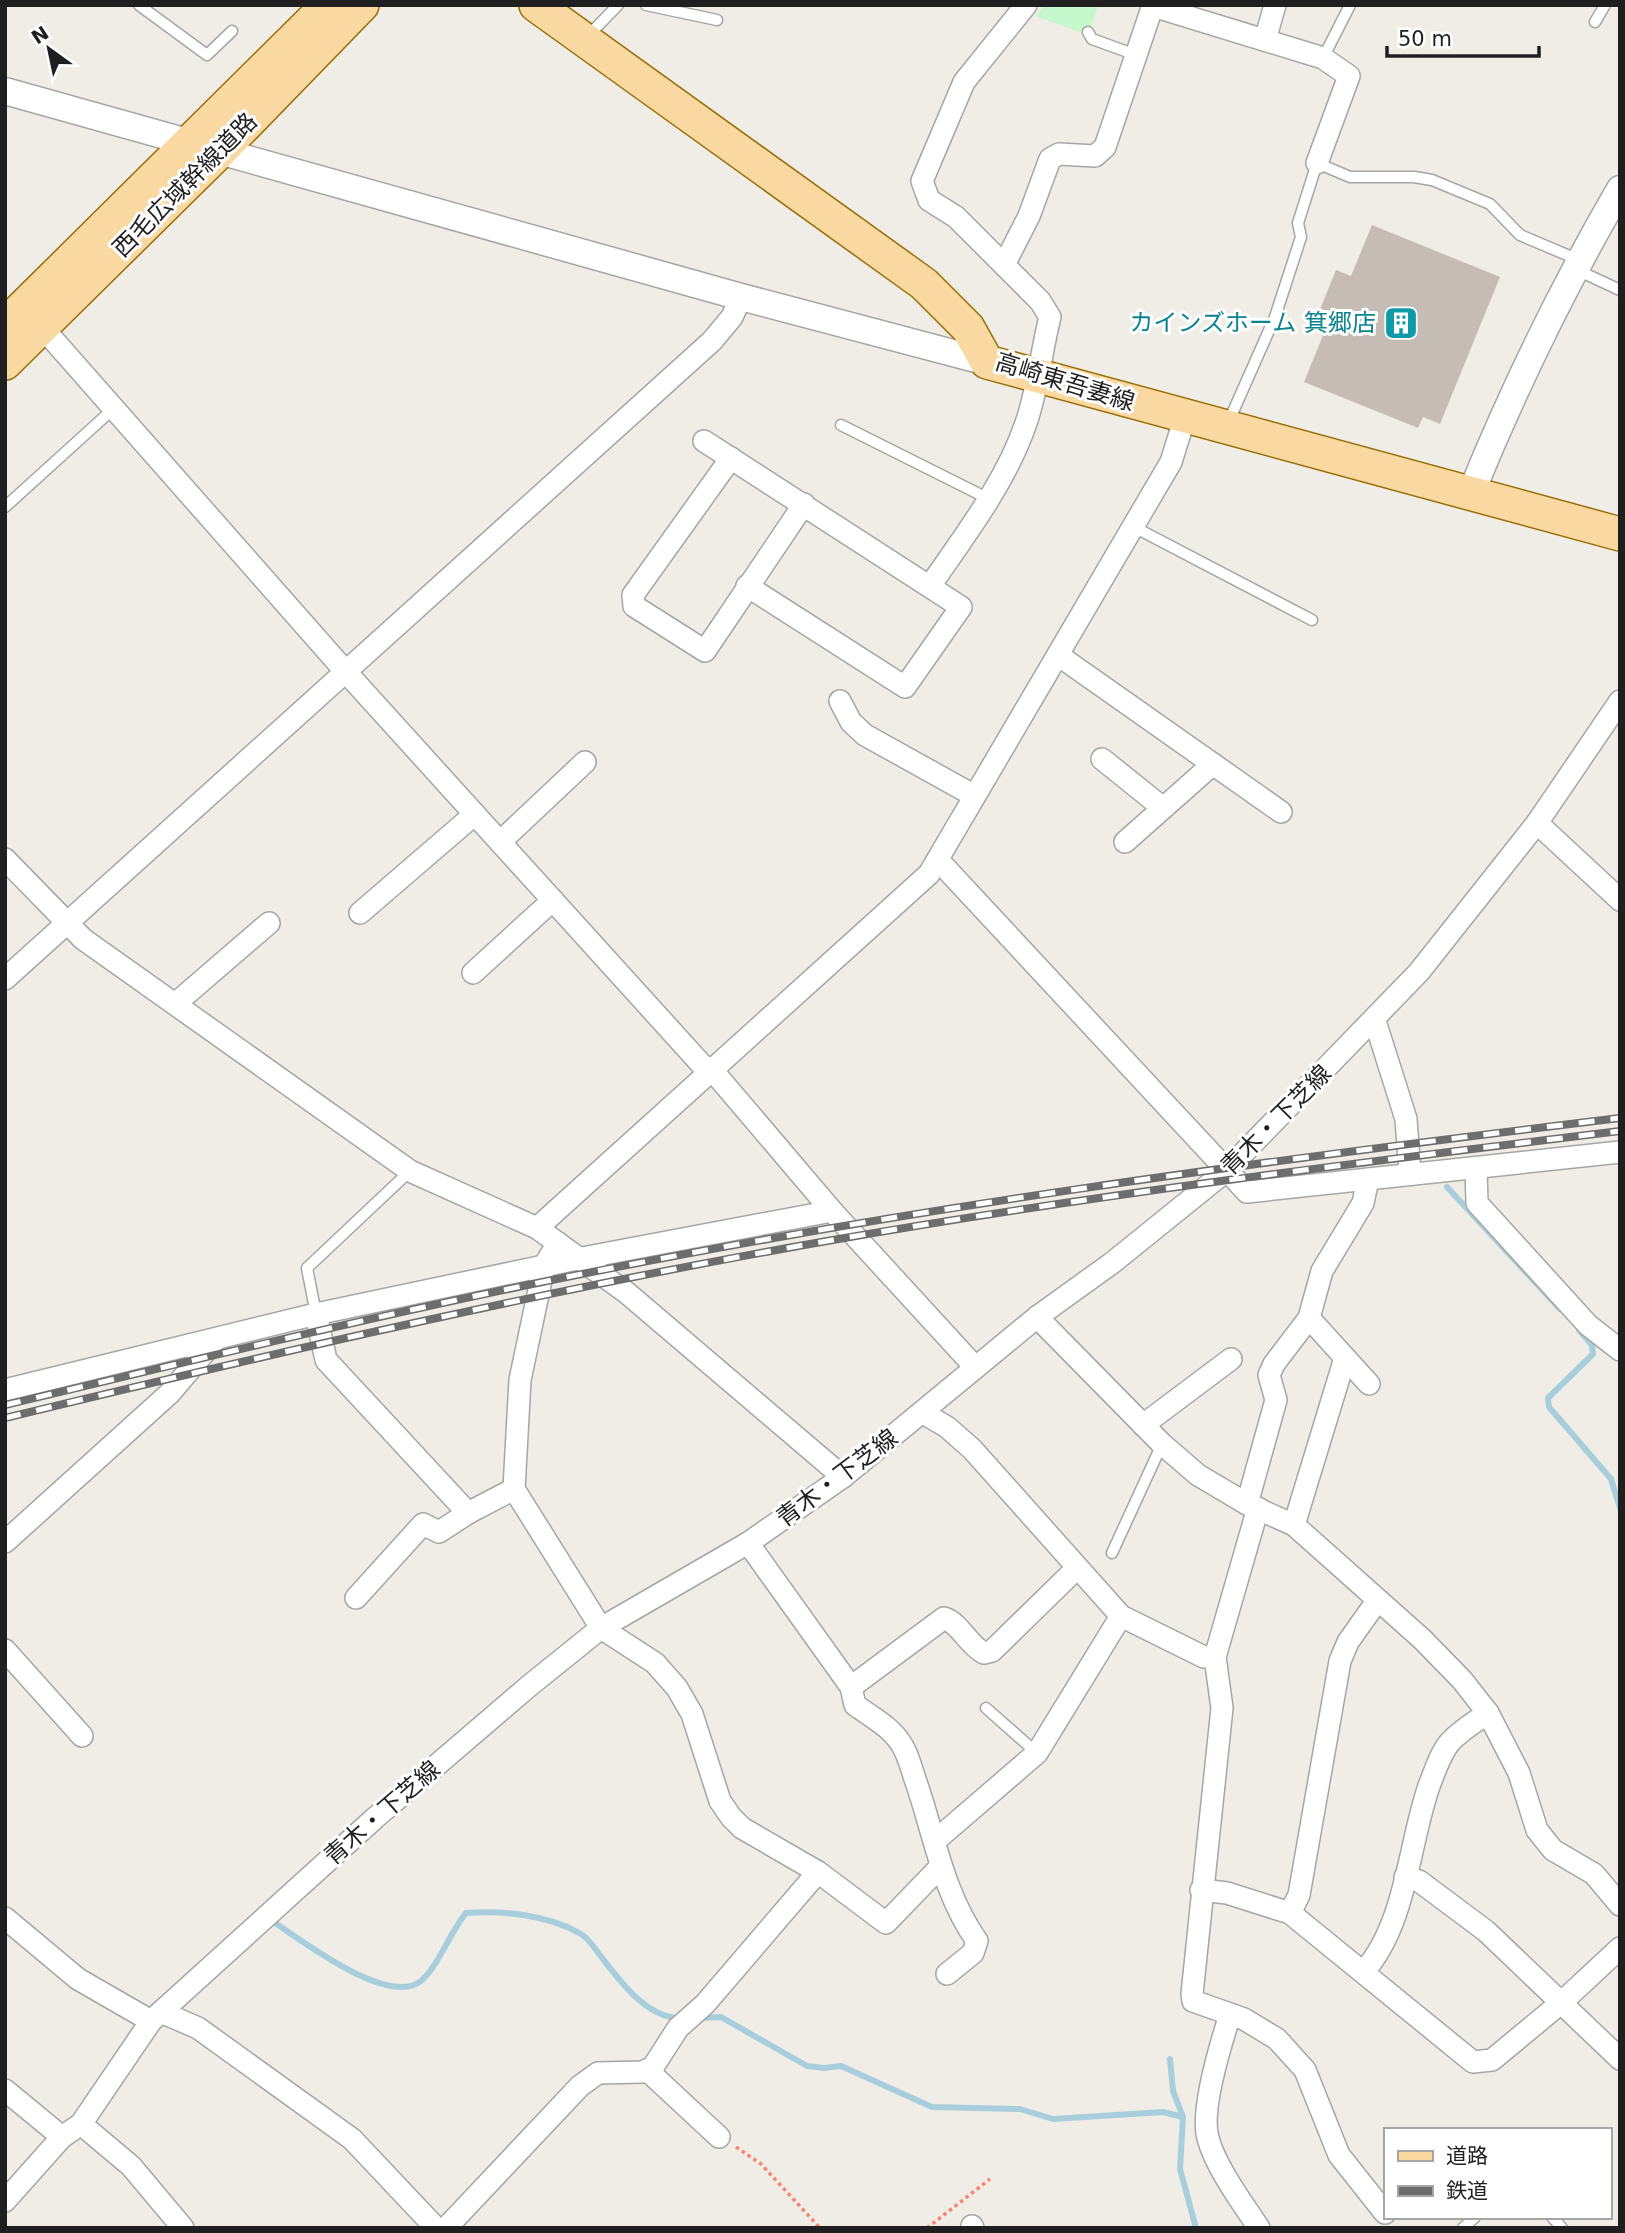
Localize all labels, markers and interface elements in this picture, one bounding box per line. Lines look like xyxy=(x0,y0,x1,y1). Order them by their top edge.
north arrow xyxy=(14,14,84,84)
scale bar xyxy=(1387,14,1539,58)
text: N xyxy=(27,21,52,48)
text: 50 m xyxy=(1398,27,1452,51)
street label: 西毛広域幹線道路 xyxy=(107,107,263,263)
building icon: カインズホーム 箕郷店 xyxy=(1382,304,1420,342)
place label: カインズホーム 箕郷店 xyxy=(1130,309,1376,337)
street label: 高崎東吾妻線 xyxy=(992,348,1138,416)
street label: 青木・下芝線 xyxy=(1215,1059,1337,1181)
street label: 青木・下芝線 xyxy=(771,1423,903,1533)
street label: 青木・下芝線 xyxy=(318,1755,446,1871)
legend xyxy=(1384,2128,1611,2219)
text: 道路 xyxy=(1446,2144,1488,2168)
text: 鉄道 xyxy=(1446,2179,1488,2203)

